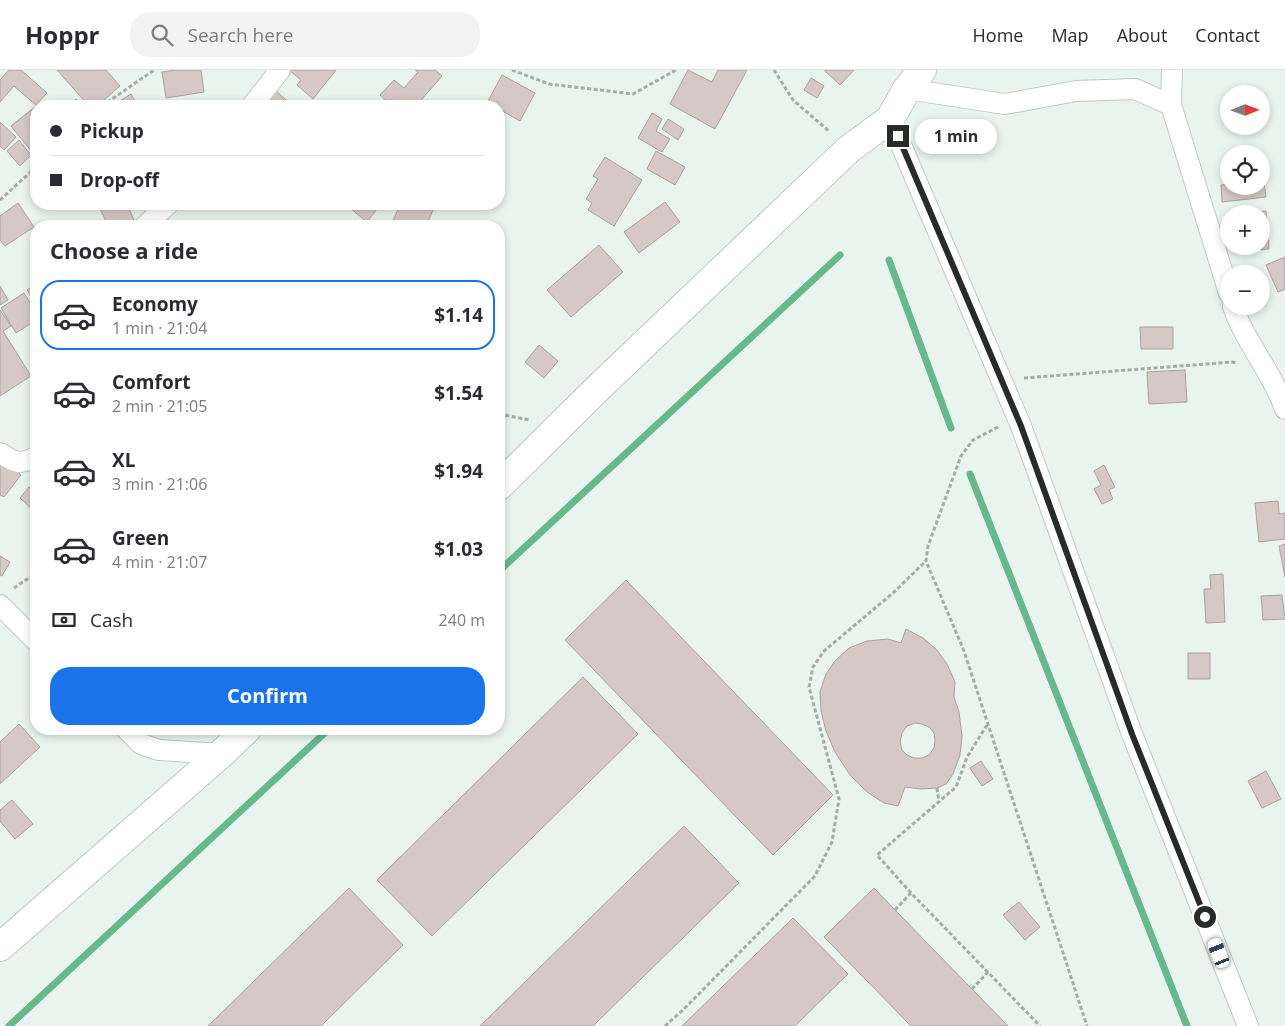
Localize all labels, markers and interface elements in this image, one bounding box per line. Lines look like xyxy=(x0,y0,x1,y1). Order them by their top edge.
search box xyxy=(130,12,480,57)
text: Hoppr xyxy=(25,18,100,51)
icon: search xyxy=(148,21,176,49)
text: Search here xyxy=(188,22,293,48)
text: Home xyxy=(973,23,1023,47)
text: Map xyxy=(1051,23,1089,47)
text: About xyxy=(1117,23,1167,47)
text: Contact xyxy=(1195,23,1260,47)
north arrow xyxy=(1220,85,1270,135)
map controls xyxy=(1220,85,1270,315)
text: Pickup xyxy=(80,118,144,144)
callout: 1 min xyxy=(916,118,998,154)
route end xyxy=(887,125,909,147)
text: 1 min xyxy=(934,125,978,147)
button: locate xyxy=(1220,145,1270,195)
text: Drop-off xyxy=(80,167,159,193)
button: + xyxy=(1220,205,1270,255)
text: Choose a ride xyxy=(50,235,198,265)
button: − xyxy=(1220,265,1270,315)
text: Economy xyxy=(112,291,198,317)
icon: car xyxy=(52,293,97,338)
text: $1.14 xyxy=(434,302,483,328)
text: 1 min · 21:04 xyxy=(112,317,207,339)
text: Comfort xyxy=(112,369,191,395)
icon: car xyxy=(52,371,97,416)
text: $1.54 xyxy=(434,380,483,406)
text: 2 min · 21:05 xyxy=(112,395,207,417)
text: XL xyxy=(112,447,135,473)
icon: car xyxy=(52,449,97,494)
text: $1.94 xyxy=(434,458,483,484)
text: 3 min · 21:06 xyxy=(112,473,207,495)
text: Green xyxy=(112,525,169,551)
icon: car xyxy=(52,527,97,572)
text: $1.03 xyxy=(434,536,483,562)
text: 4 min · 21:07 xyxy=(112,551,207,573)
icon: cash xyxy=(50,606,78,634)
text: Cash xyxy=(90,607,133,633)
text: 240 m xyxy=(439,609,485,631)
button: Confirm xyxy=(50,667,485,725)
route start xyxy=(1194,906,1216,928)
car xyxy=(1206,936,1231,970)

